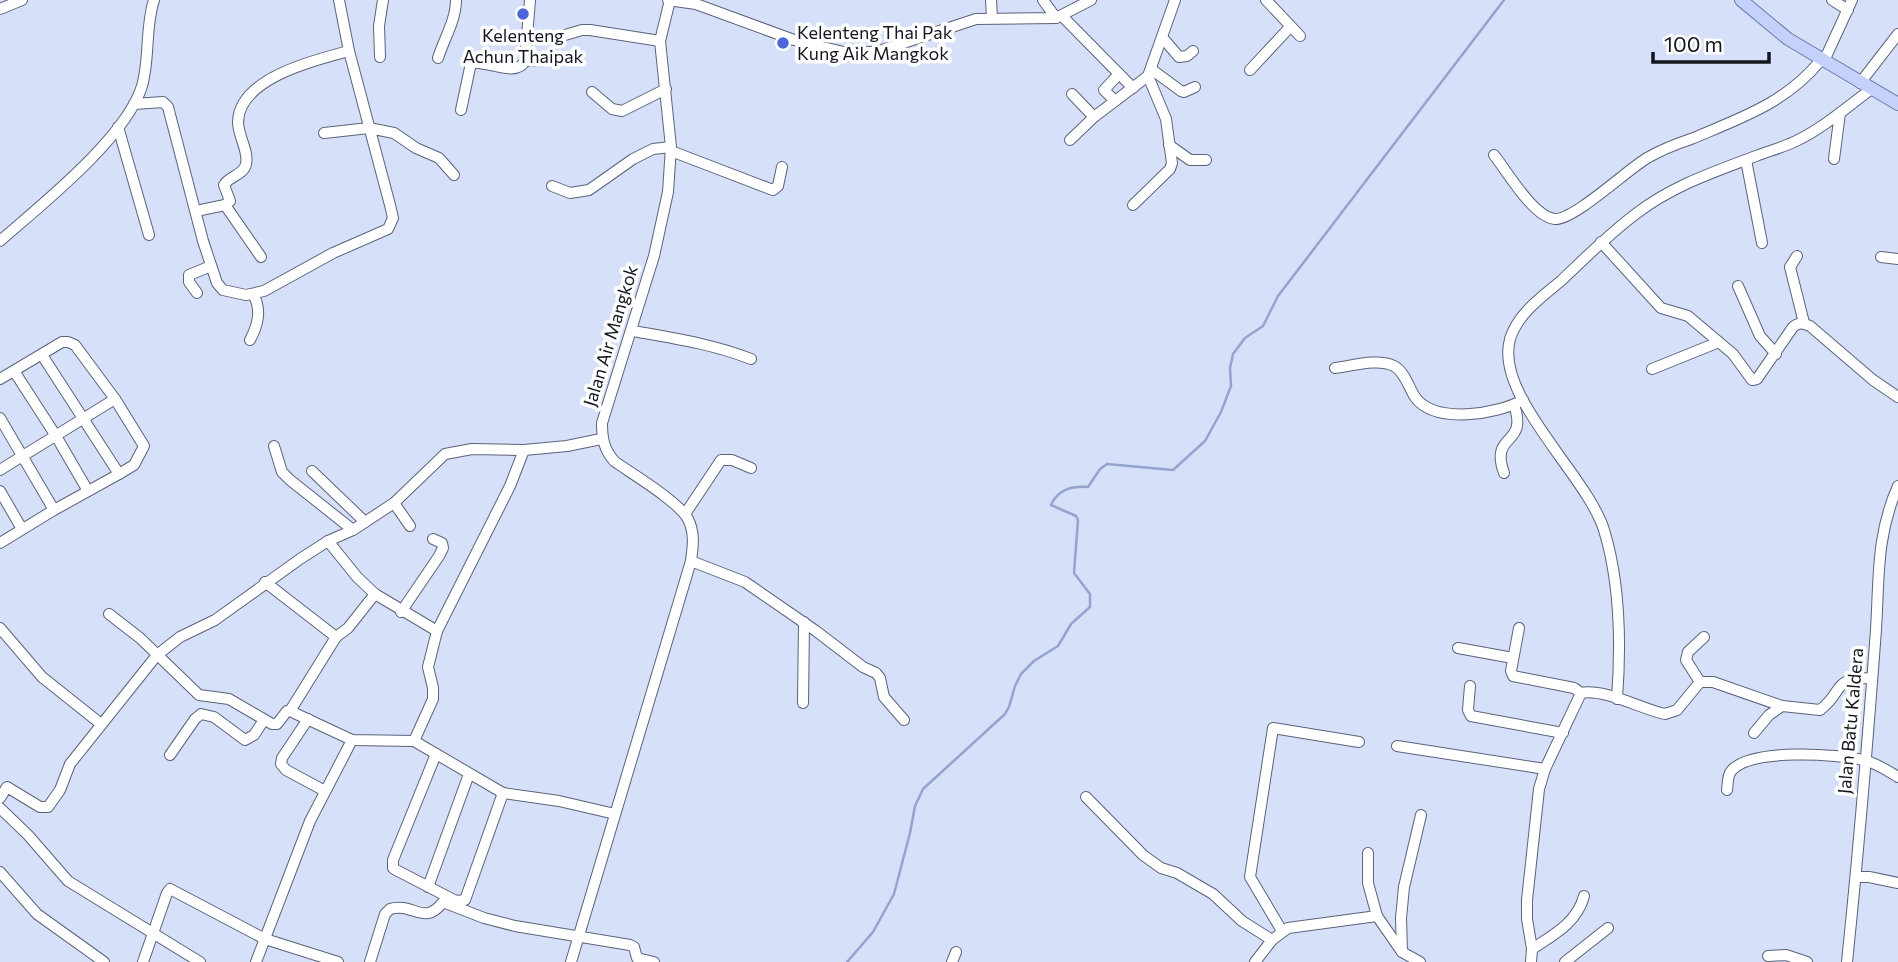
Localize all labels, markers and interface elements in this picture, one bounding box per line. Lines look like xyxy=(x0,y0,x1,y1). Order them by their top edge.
marker: Kelenteng Achun Thaipak xyxy=(515,6,531,22)
place label: Kelenteng Thai Pak Kung Aik Mangkok xyxy=(797,21,953,64)
scale bar xyxy=(1653,21,1769,65)
place label: Kelenteng Achun Thaipak xyxy=(463,24,584,67)
text: 100 m xyxy=(1664,31,1723,56)
marker: Kelenteng Thai Pak Kung Aik Mangkok xyxy=(775,35,791,51)
street label: Jalan Air Mangkok xyxy=(578,262,642,409)
street label: Jalan Batu Kaldera xyxy=(1833,647,1867,795)

